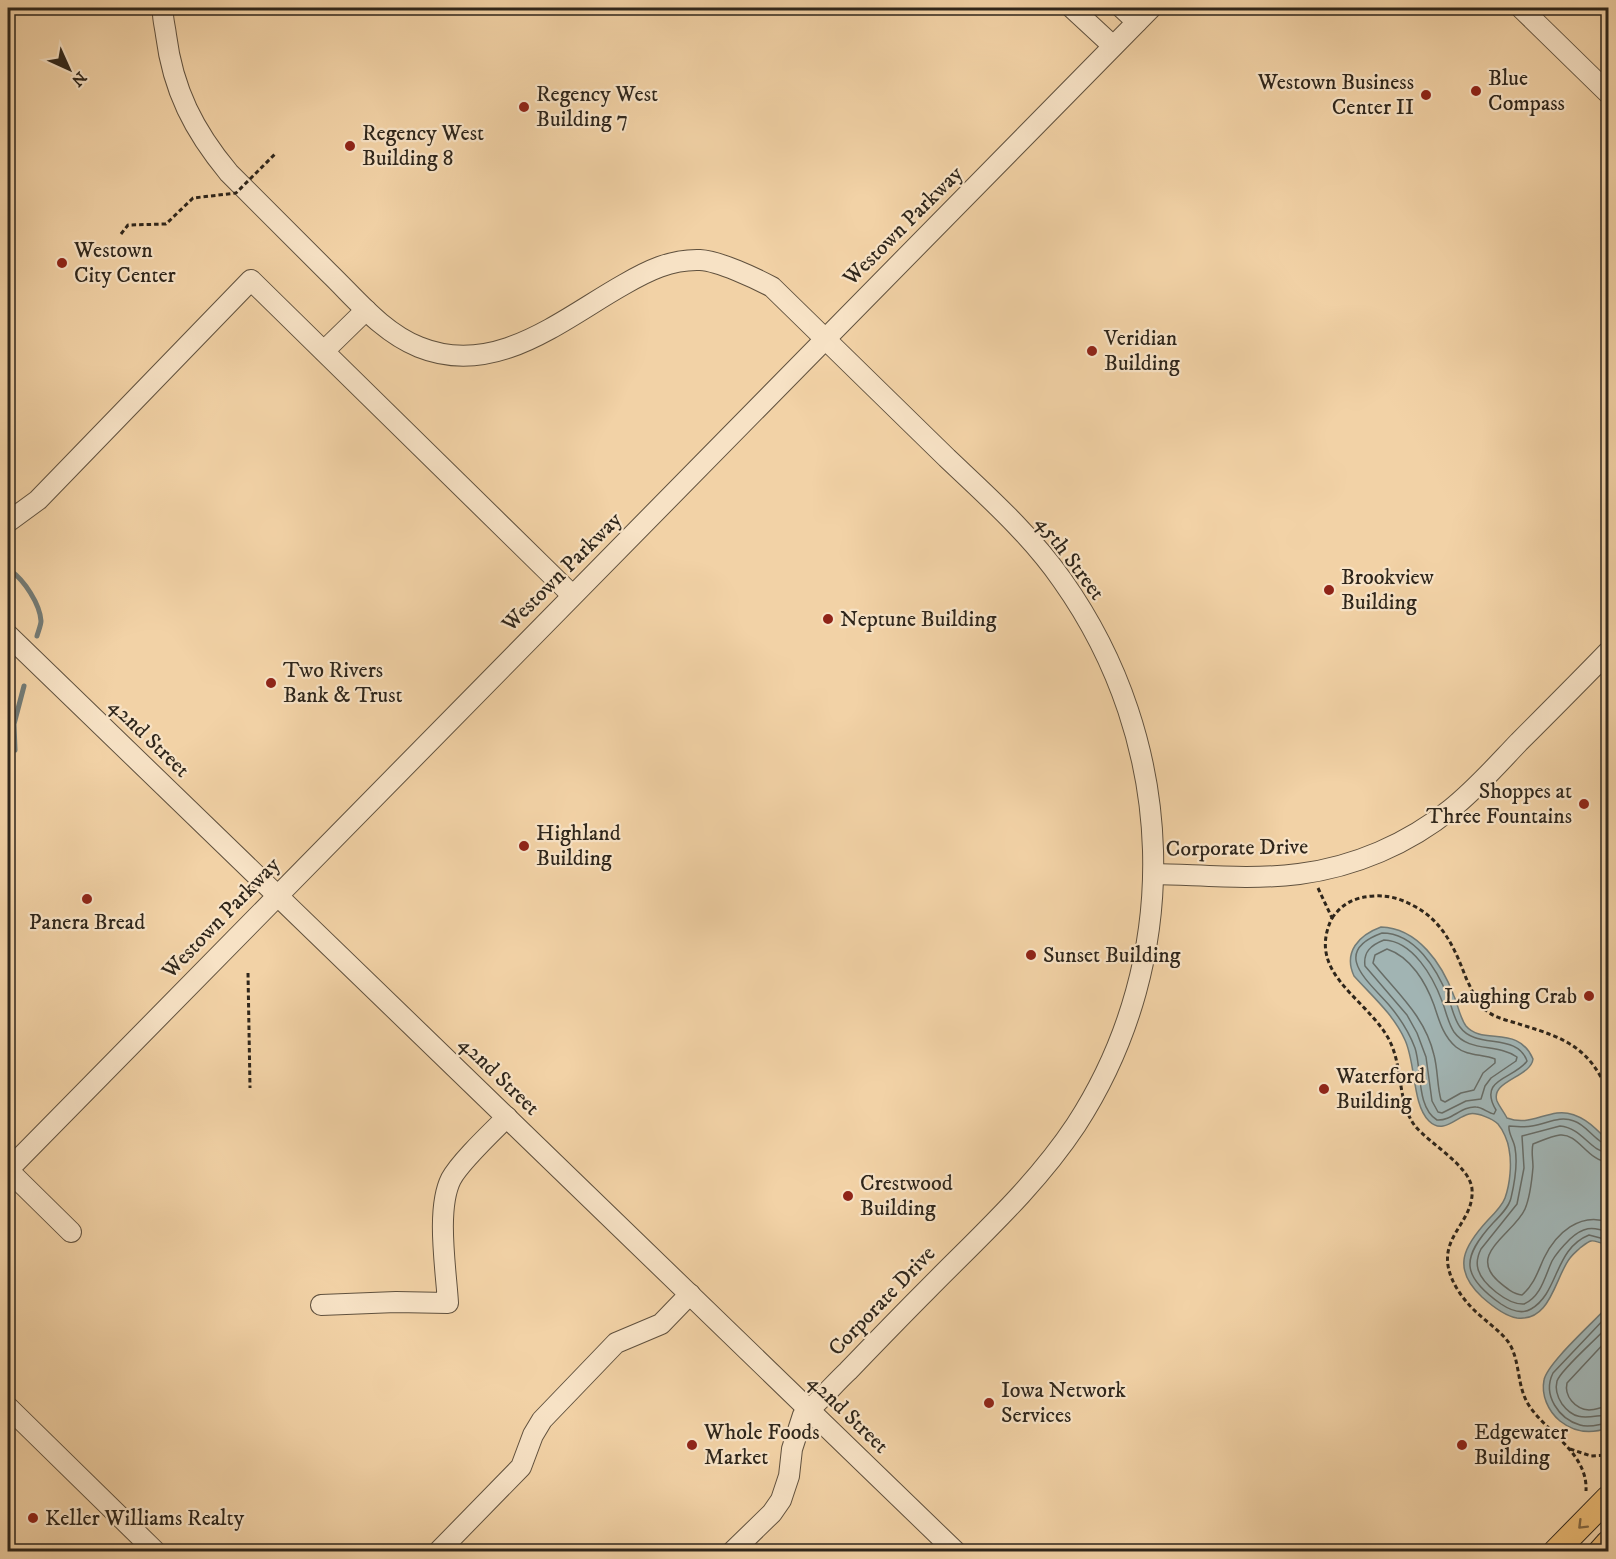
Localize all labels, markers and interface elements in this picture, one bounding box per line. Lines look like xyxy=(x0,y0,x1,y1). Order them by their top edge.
north arrow xyxy=(39,39,99,99)
place label: Blue Compass xyxy=(1488,65,1565,117)
text: N xyxy=(67,67,91,91)
place label: Westown Business Center II xyxy=(1257,69,1414,121)
place label: Regency West Building 7 xyxy=(536,81,658,133)
marker: Blue Compass xyxy=(1469,84,1483,98)
marker: Westown Business Center II xyxy=(1419,88,1433,102)
marker: Regency West Building 7 xyxy=(517,100,531,114)
place label: Regency West Building 8 xyxy=(362,120,484,172)
marker: Regency West Building 8 xyxy=(343,139,357,153)
street label: Westown Parkway xyxy=(837,160,969,292)
place label: Westown City Center xyxy=(73,237,177,289)
marker: Westown City Center xyxy=(55,256,69,270)
place label: Veridian Building xyxy=(1103,325,1180,377)
marker: Veridian Building xyxy=(1085,344,1099,358)
street label: Westown Parkway xyxy=(496,506,628,638)
street label: 45th Street xyxy=(1029,510,1111,606)
place label: Brookview Building xyxy=(1341,564,1434,616)
marker: Brookview Building xyxy=(1322,583,1336,597)
place label: Neptune Building xyxy=(840,606,997,633)
marker: Neptune Building xyxy=(821,612,835,626)
place label: Two Rivers Bank & Trust xyxy=(283,657,403,709)
marker: Two Rivers Bank & Trust xyxy=(264,676,278,690)
street label: 42nd Street xyxy=(103,693,195,783)
place label: Shoppes at Three Fountains xyxy=(1426,778,1572,830)
marker: Shoppes at Three Fountains xyxy=(1577,797,1591,811)
place label: Highland Building xyxy=(536,820,621,872)
street label: Corporate Drive xyxy=(1166,833,1308,863)
marker: Highland Building xyxy=(517,839,531,853)
street label: Westown Parkway xyxy=(156,851,286,985)
marker: Panera Bread xyxy=(80,892,94,906)
place label: Panera Bread xyxy=(29,909,145,936)
place label: Sunset Building xyxy=(1043,942,1181,969)
marker: Sunset Building xyxy=(1024,948,1038,962)
place label: Laughing Crab xyxy=(1444,983,1577,1010)
marker: Laughing Crab xyxy=(1582,989,1596,1003)
street label: 42nd Street xyxy=(453,1031,545,1121)
place label: Waterford Building xyxy=(1335,1063,1425,1115)
marker: Waterford Building xyxy=(1317,1082,1331,1096)
place label: Crestwood Building xyxy=(860,1170,953,1222)
marker: Crestwood Building xyxy=(841,1189,855,1203)
street label: Corporate Drive xyxy=(823,1240,941,1362)
street label: 42nd Street xyxy=(802,1369,894,1459)
place label: Iowa Network Services xyxy=(1001,1377,1126,1429)
marker: Iowa Network Services xyxy=(982,1396,996,1410)
place label: Whole Foods Market xyxy=(703,1419,820,1471)
place label: Edgewater Building xyxy=(1474,1419,1569,1471)
marker: Whole Foods Market xyxy=(685,1438,699,1452)
marker: Edgewater Building xyxy=(1455,1438,1469,1452)
place label: Keller Williams Realty xyxy=(45,1505,245,1532)
marker: Keller Williams Realty xyxy=(26,1511,40,1525)
one-way arrow xyxy=(1578,1518,1589,1528)

